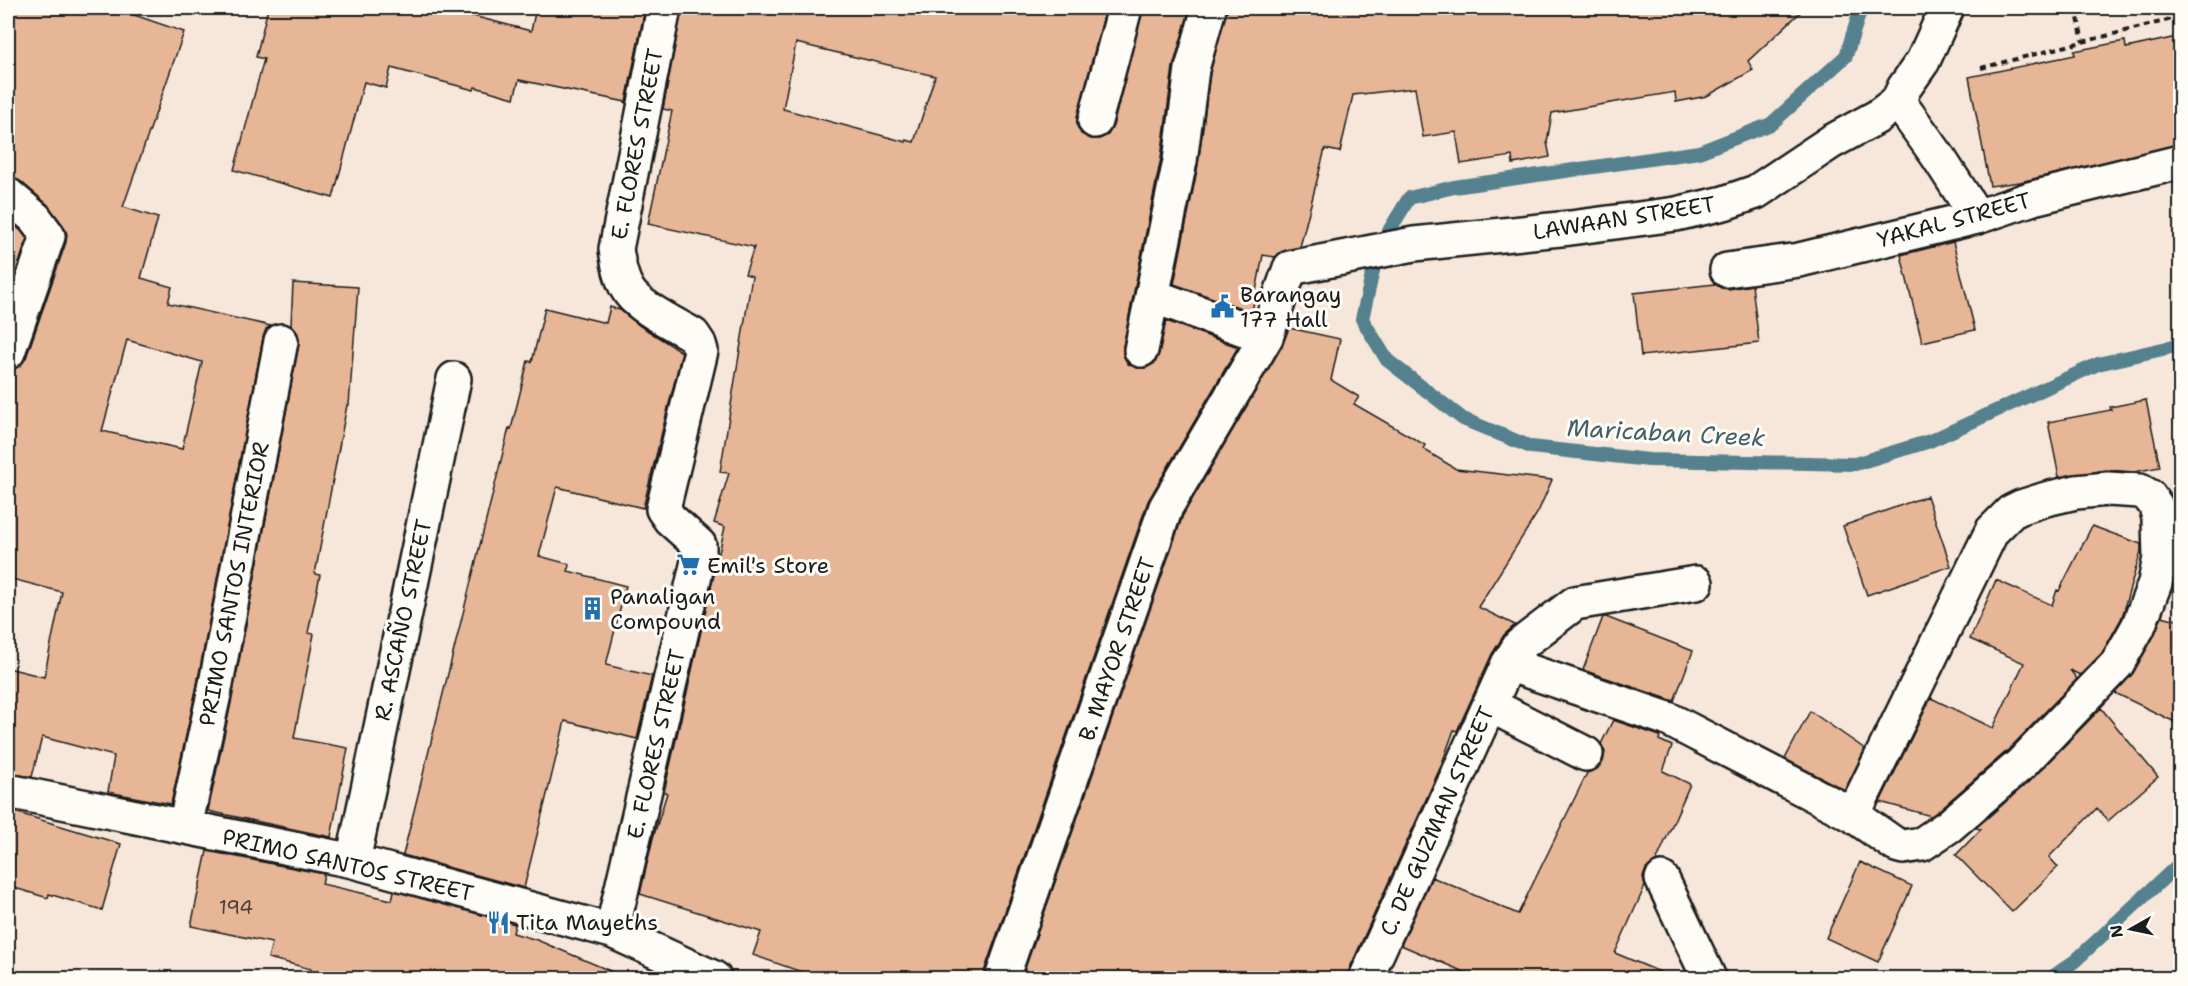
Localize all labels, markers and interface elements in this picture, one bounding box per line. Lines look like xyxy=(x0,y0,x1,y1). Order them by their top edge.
street label: E. FLORES STREET xyxy=(604,46,670,242)
street label: YAKAL STREET xyxy=(1874,185,2034,254)
street label: LAWAAN STREET xyxy=(1531,189,1718,247)
place label: Barangay 177 Hall xyxy=(1240,280,1341,334)
public building icon: Barangay 177 Hall xyxy=(1209,294,1235,320)
water label: Maricaban Creek xyxy=(1566,412,1766,454)
street label: PRIMO SANTOS INTERIOR xyxy=(192,439,276,729)
street label: R. ASCAÑO STREET xyxy=(367,516,439,723)
place label: Emil's Store xyxy=(707,551,829,580)
supermarket icon: Emil's Store xyxy=(676,552,702,578)
street label: B. MAYOR STREET xyxy=(1072,553,1162,745)
place label: Panaligan Compound xyxy=(610,582,721,636)
building icon: Panaligan Compound xyxy=(579,596,605,622)
street label: E. FLORES STREET xyxy=(620,646,692,842)
street label: C. DE GUZMAN STREET xyxy=(1373,701,1501,940)
street label: PRIMO SANTOS STREET xyxy=(219,822,477,908)
house number: 194 xyxy=(219,894,253,920)
north arrow xyxy=(2101,899,2161,959)
place label: Tita Mayeths xyxy=(516,908,658,937)
restaurant icon: Tita Mayeths xyxy=(485,909,511,935)
text: N xyxy=(2105,923,2128,939)

